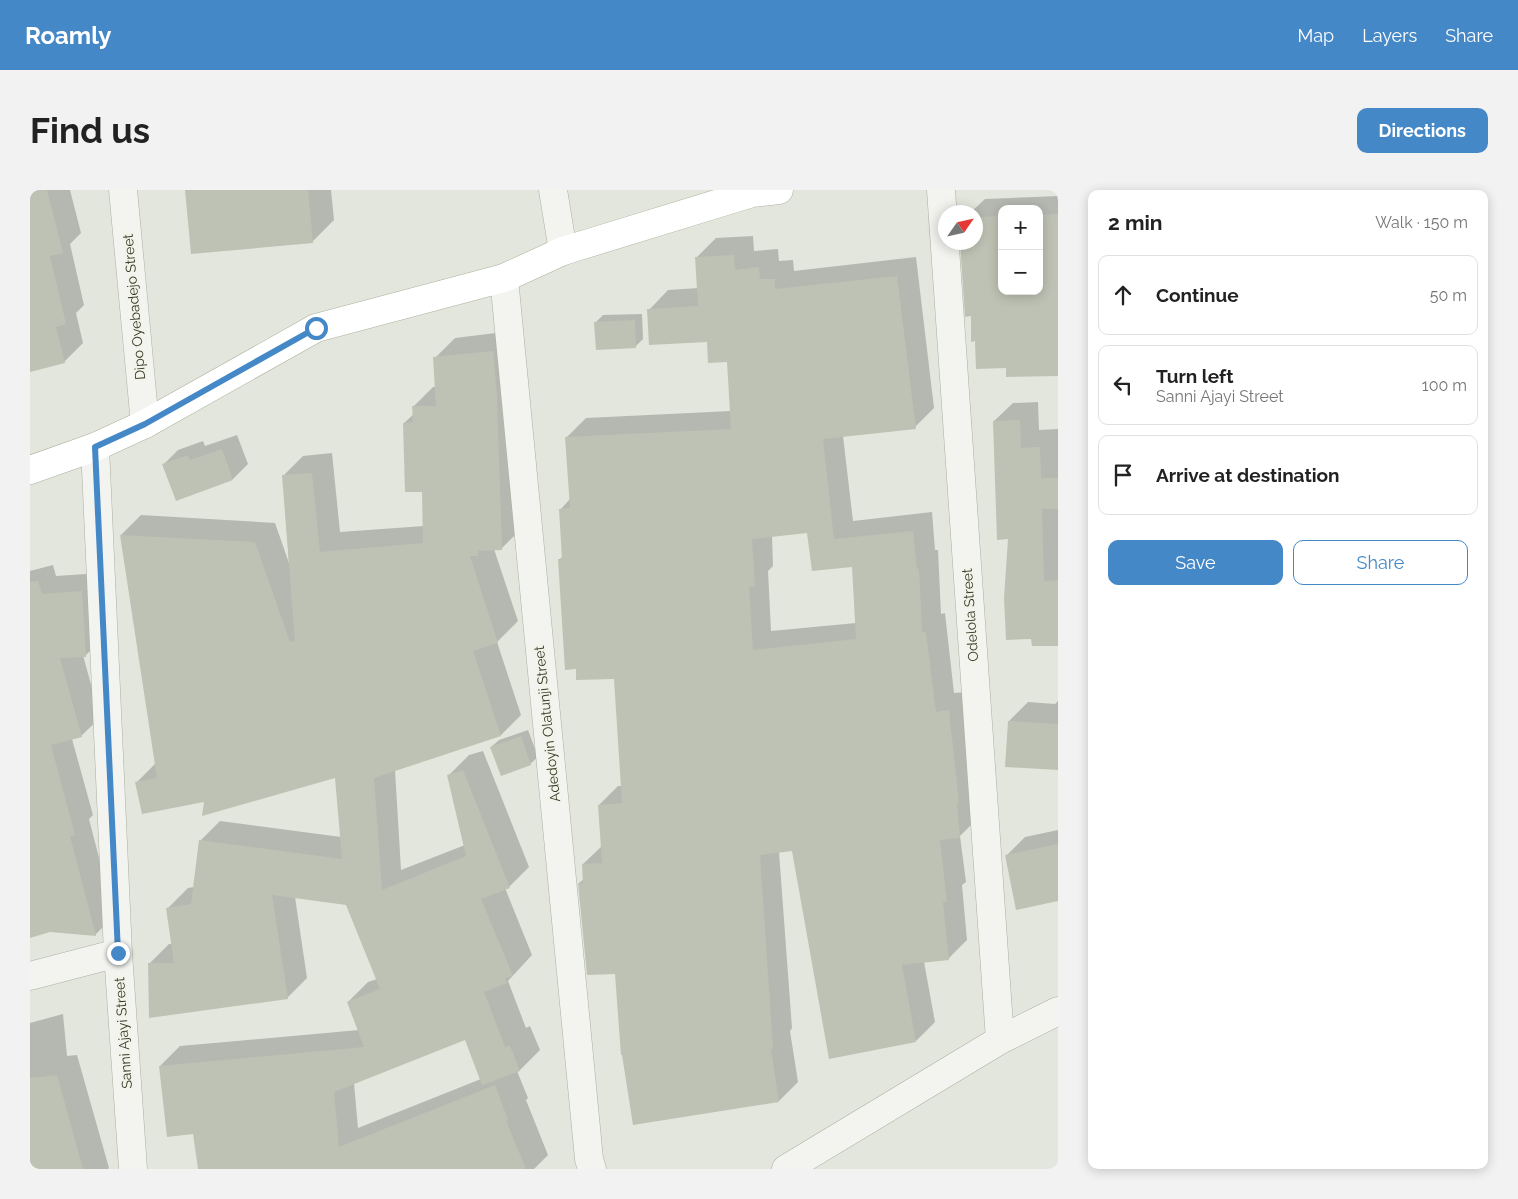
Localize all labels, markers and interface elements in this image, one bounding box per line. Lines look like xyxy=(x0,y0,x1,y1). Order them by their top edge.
text: Roamly xyxy=(25,21,111,50)
text: Map xyxy=(1298,25,1334,46)
text: Layers xyxy=(1362,25,1417,46)
text: Share xyxy=(1445,25,1493,46)
button: Directions xyxy=(1357,108,1488,153)
text: Find us xyxy=(30,110,150,151)
north arrow xyxy=(938,205,983,250)
map controls xyxy=(998,205,1043,295)
button: + xyxy=(998,205,1043,250)
text: 2 min xyxy=(1108,210,1162,235)
text: Walk · 150 m xyxy=(1375,213,1468,232)
street label: Dipo Oyebadejo Street xyxy=(120,233,148,381)
button: − xyxy=(998,250,1043,295)
icon: ahead xyxy=(1109,281,1137,309)
text: Continue xyxy=(1156,284,1239,306)
text: 50 m xyxy=(1430,286,1467,305)
route start xyxy=(305,317,328,340)
text: Turn left xyxy=(1156,365,1233,387)
icon: left xyxy=(1109,371,1137,399)
text: 100 m xyxy=(1422,376,1467,395)
text: Sanni Ajayi Street xyxy=(1156,387,1284,406)
icon: arrive xyxy=(1109,461,1137,489)
text: Arrive at destination xyxy=(1156,464,1340,486)
button: Save xyxy=(1108,540,1283,585)
button: Share xyxy=(1293,540,1468,585)
street label: Odelola Street xyxy=(959,568,981,662)
street label: Adedoyin Olatunji Street xyxy=(531,645,563,803)
route end xyxy=(107,942,130,965)
street label: Sanni Ajayi Street xyxy=(111,976,135,1089)

